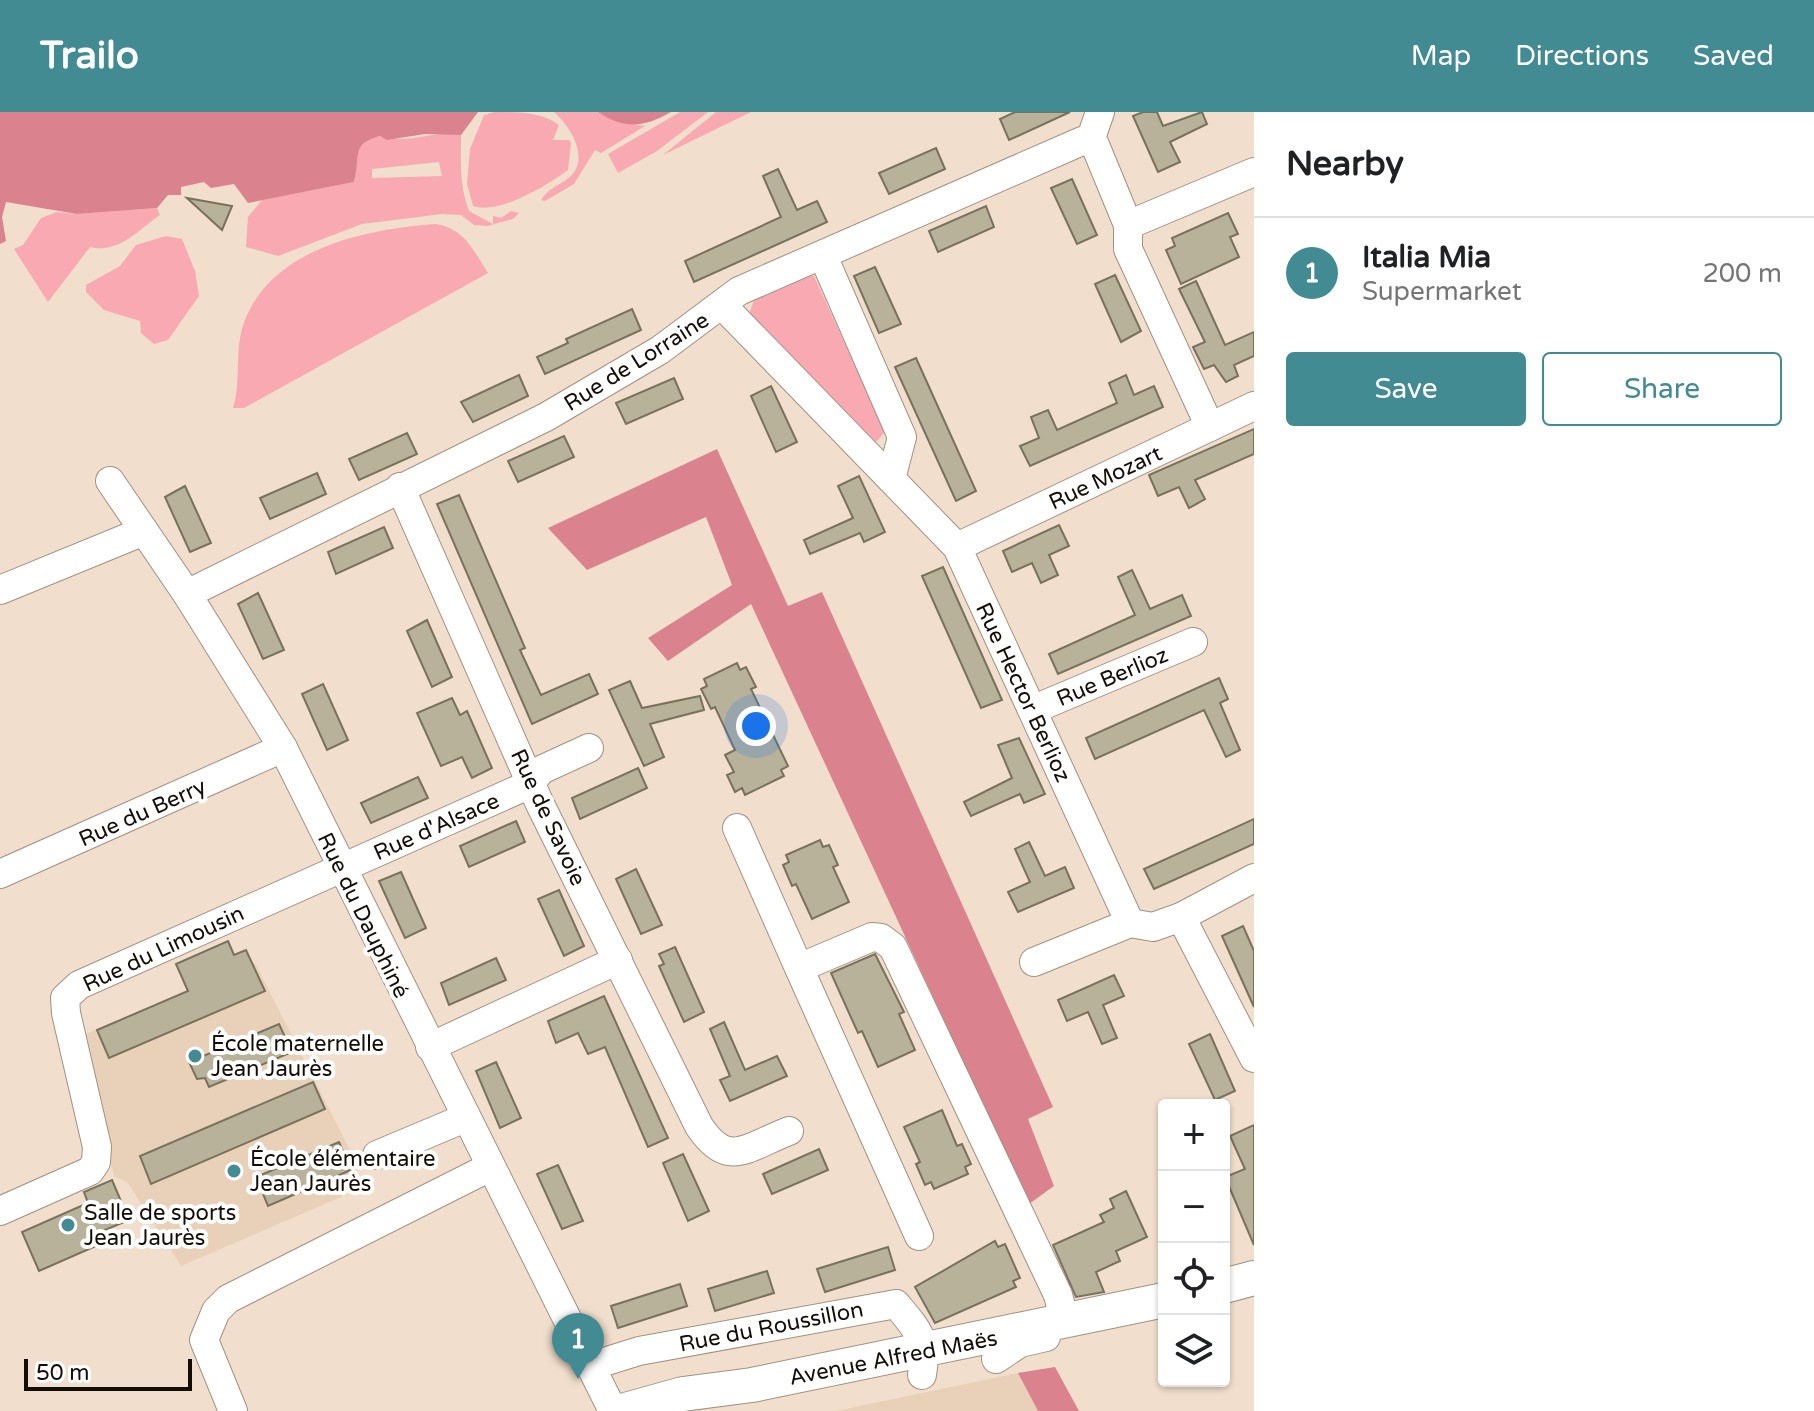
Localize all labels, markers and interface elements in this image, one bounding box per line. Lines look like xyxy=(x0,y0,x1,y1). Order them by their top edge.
text: Trailo xyxy=(40,33,139,79)
text: Map xyxy=(1411,39,1471,73)
text: Directions xyxy=(1515,39,1649,73)
text: Saved xyxy=(1693,39,1774,73)
text: Nearby xyxy=(1286,144,1404,185)
text: Italia Mia xyxy=(1362,239,1491,276)
text: 1 xyxy=(1304,258,1320,289)
text: 200 m xyxy=(1702,258,1782,289)
text: Supermarket xyxy=(1362,276,1522,307)
street label: Rue de Lorraine xyxy=(559,307,714,417)
button: Save xyxy=(1286,352,1526,426)
button: Share xyxy=(1542,352,1782,426)
street label: Rue Mozart xyxy=(1045,440,1166,515)
street label: Rue Hector Berlioz xyxy=(970,599,1076,786)
street label: Rue Berlioz xyxy=(1053,642,1172,712)
your location xyxy=(736,706,776,746)
street label: Rue de Savoie xyxy=(505,745,591,890)
street label: Rue du Berry xyxy=(75,773,210,853)
street label: Rue d'Alsace xyxy=(370,788,503,866)
street label: Rue du Dauphiné xyxy=(312,828,414,1002)
street label: Rue du Limousin xyxy=(79,900,248,998)
place label: École maternelle Jean Jaurès xyxy=(211,1030,384,1082)
marker: École maternelle Jean Jaurès xyxy=(186,1047,204,1065)
map controls xyxy=(1158,1099,1230,1387)
button: + xyxy=(1158,1099,1230,1171)
place label: École élémentaire Jean Jaurès xyxy=(250,1145,435,1197)
marker: École élémentaire Jean Jaurès xyxy=(225,1162,243,1180)
button: − xyxy=(1158,1171,1230,1243)
place label: Salle de sports Jean Jaurès xyxy=(84,1200,236,1251)
marker: Salle de sports Jean Jaurès xyxy=(59,1216,77,1234)
button: locate xyxy=(1158,1243,1230,1315)
street label: Rue du Roussillon xyxy=(677,1296,865,1358)
pin: 1 xyxy=(552,1313,604,1379)
button: layers xyxy=(1158,1315,1230,1387)
street label: Avenue Alfred Maës xyxy=(787,1325,999,1391)
scale bar xyxy=(24,1355,192,1391)
text: 50 m xyxy=(36,1360,90,1386)

